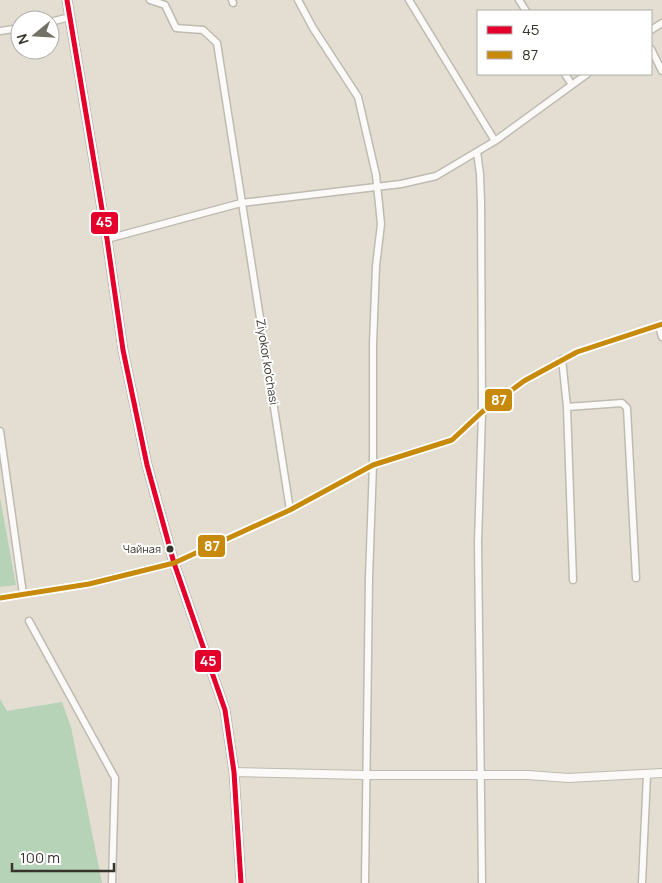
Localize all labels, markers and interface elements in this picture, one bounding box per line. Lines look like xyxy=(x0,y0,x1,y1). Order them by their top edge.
north arrow xyxy=(10,10,60,60)
legend xyxy=(477,10,652,75)
text: 45 xyxy=(522,19,540,40)
text: N xyxy=(12,31,33,47)
text: 87 xyxy=(522,44,538,65)
line badge: 45 xyxy=(90,211,119,235)
text: 45 xyxy=(96,212,112,231)
street label: Ziyokor ko'chasi xyxy=(252,318,283,406)
line badge: 87 xyxy=(484,388,513,412)
text: 87 xyxy=(491,390,507,409)
line badge: 87 xyxy=(197,534,226,558)
text: 87 xyxy=(204,536,220,555)
place label: Чайная xyxy=(123,541,161,556)
marker: Чайная xyxy=(165,544,175,554)
line badge: 45 xyxy=(194,649,222,673)
text: 45 xyxy=(200,651,216,670)
scale bar xyxy=(12,840,115,872)
text: 100 m xyxy=(20,847,60,868)

